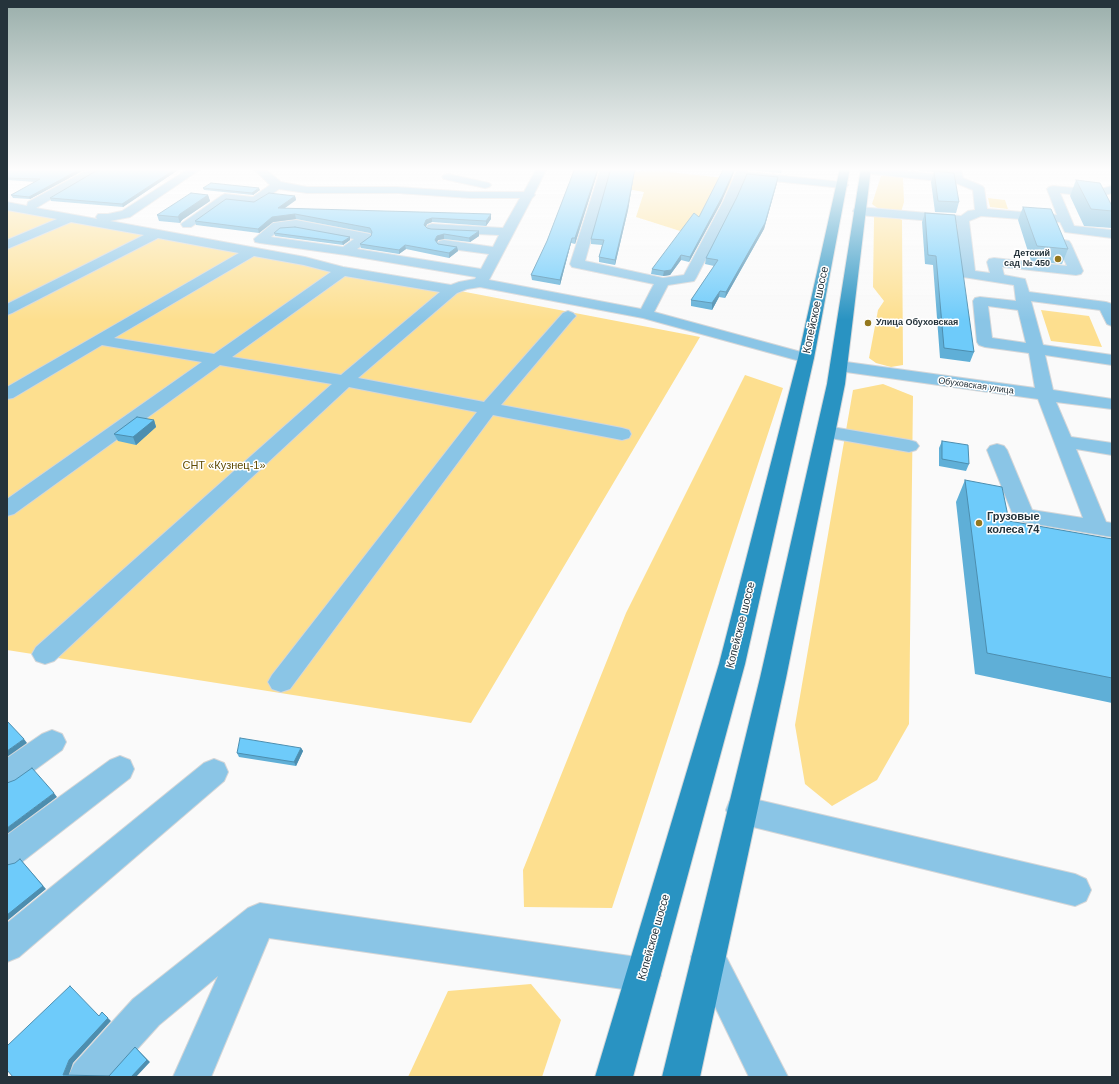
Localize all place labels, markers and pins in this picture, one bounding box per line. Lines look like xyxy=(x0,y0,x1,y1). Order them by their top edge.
place label: Детский сад № 450 xyxy=(1004,249,1050,270)
marker: Детский сад № 450 xyxy=(1053,254,1063,264)
marker: Улица Обуховская xyxy=(863,318,873,328)
place label: Улица Обуховская xyxy=(876,318,958,328)
place label: Грузовые колеса 74 xyxy=(987,510,1040,536)
marker: Грузовые колеса 74 xyxy=(974,518,984,528)

